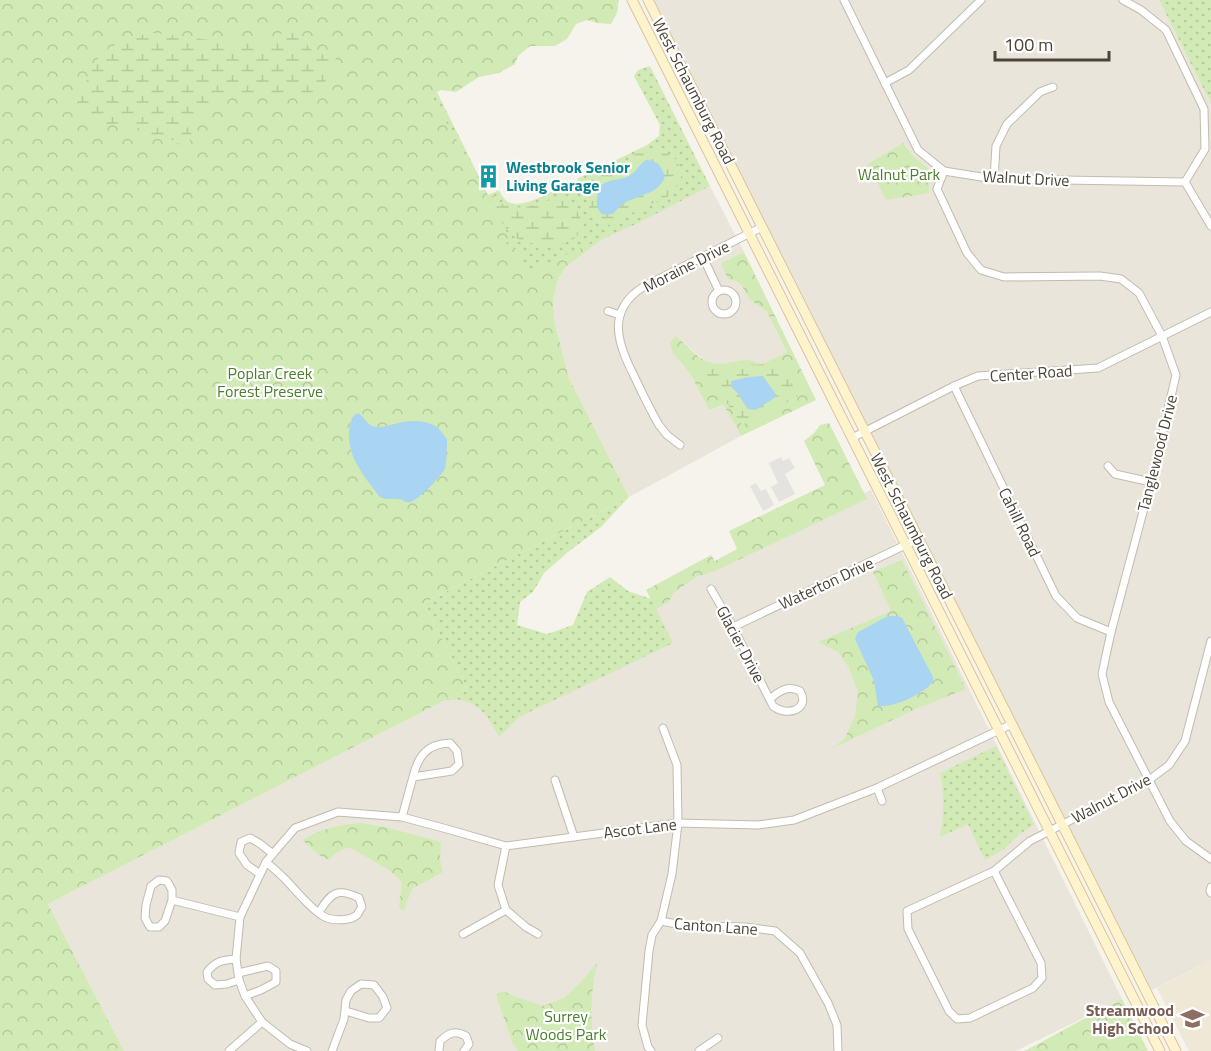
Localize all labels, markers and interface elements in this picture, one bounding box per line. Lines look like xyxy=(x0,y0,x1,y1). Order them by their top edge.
street label: West Schaumburg Road xyxy=(647,14,741,168)
scale bar xyxy=(995,24,1109,62)
text: 100 m xyxy=(1004,31,1053,58)
place label: Westbrook Senior Living Garage xyxy=(506,155,630,197)
park label: Walnut Park xyxy=(858,162,941,186)
building icon: Westbrook Senior Living Garage xyxy=(475,163,501,189)
street label: Walnut Drive xyxy=(982,164,1070,192)
street label: Moraine Drive xyxy=(639,234,733,298)
street label: Center Road xyxy=(989,358,1073,388)
park label: Poplar Creek Forest Preserve xyxy=(217,361,323,403)
street label: Tanglewood Drive xyxy=(1131,392,1183,514)
street label: West Schaumburg Road xyxy=(865,449,959,603)
street label: Cahill Road xyxy=(993,483,1047,561)
street label: Waterton Drive xyxy=(775,550,877,616)
street label: Glacier Drive xyxy=(711,601,771,687)
street label: Walnut Drive xyxy=(1067,767,1155,829)
street label: Ascot Lane xyxy=(602,812,678,844)
street label: Canton Lane xyxy=(673,911,759,941)
place label: Streamwood High School xyxy=(1086,998,1174,1040)
park label: Surrey Woods Park xyxy=(526,1004,607,1046)
school or university icon: Streamwood High School xyxy=(1179,1006,1205,1032)

